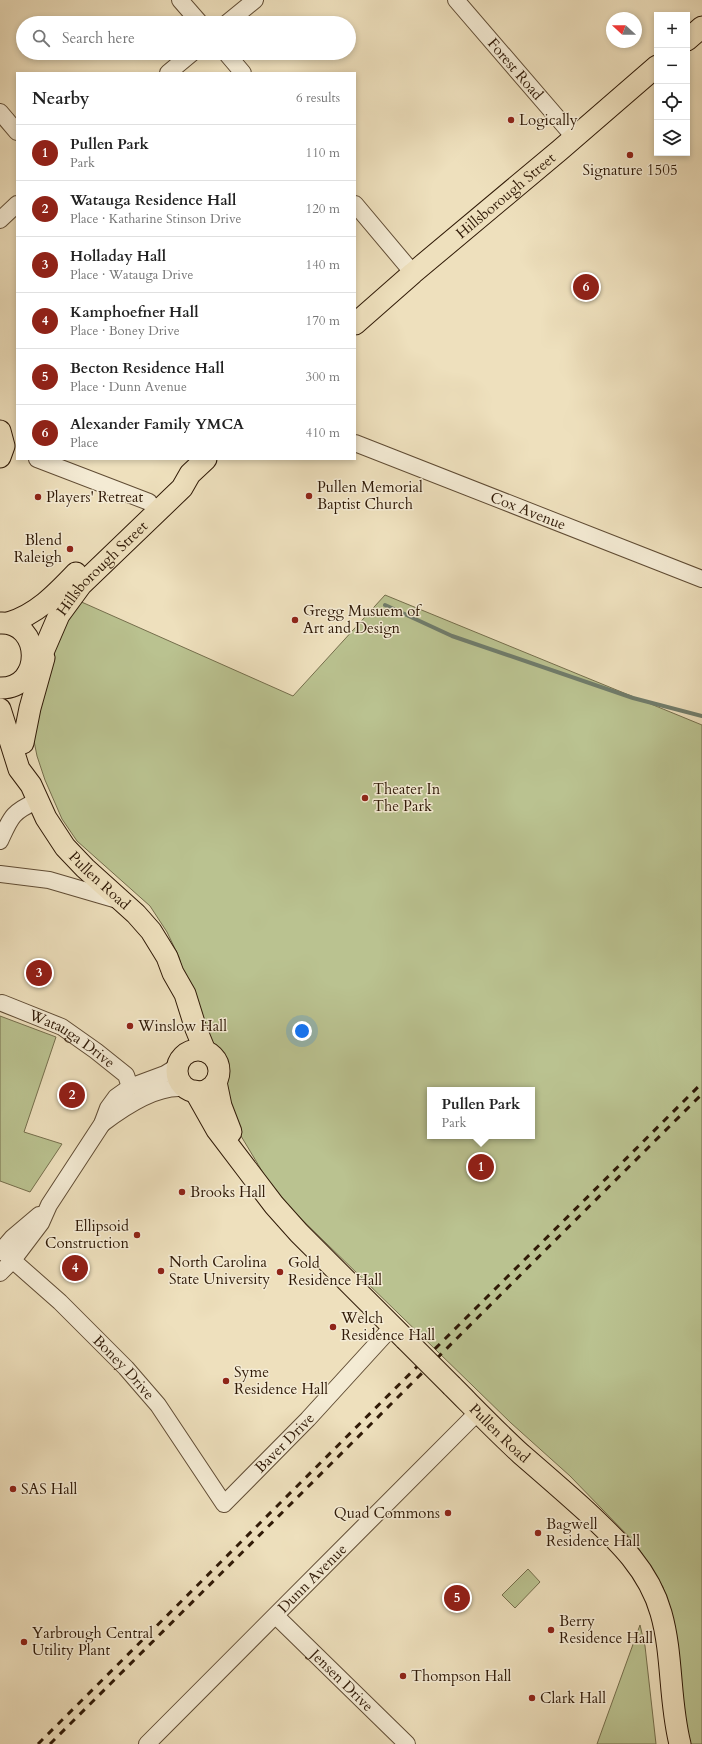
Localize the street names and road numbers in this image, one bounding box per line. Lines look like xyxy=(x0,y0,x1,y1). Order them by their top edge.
street label: Forest Road xyxy=(483,34,548,104)
street label: Hillsborough Street xyxy=(452,148,560,243)
street label: Cox Avenue xyxy=(487,487,569,535)
street label: Hillsborough Street xyxy=(52,516,152,620)
street label: Pullen Road xyxy=(64,847,135,914)
street label: Watauga Drive xyxy=(25,1005,119,1072)
street label: Boney Drive xyxy=(89,1331,159,1404)
street label: Pullen Road xyxy=(465,1399,534,1467)
street label: Baver Drive xyxy=(250,1408,319,1477)
street label: Dunn Avenue xyxy=(273,1539,351,1617)
street label: Jensen Drive xyxy=(304,1643,378,1716)

